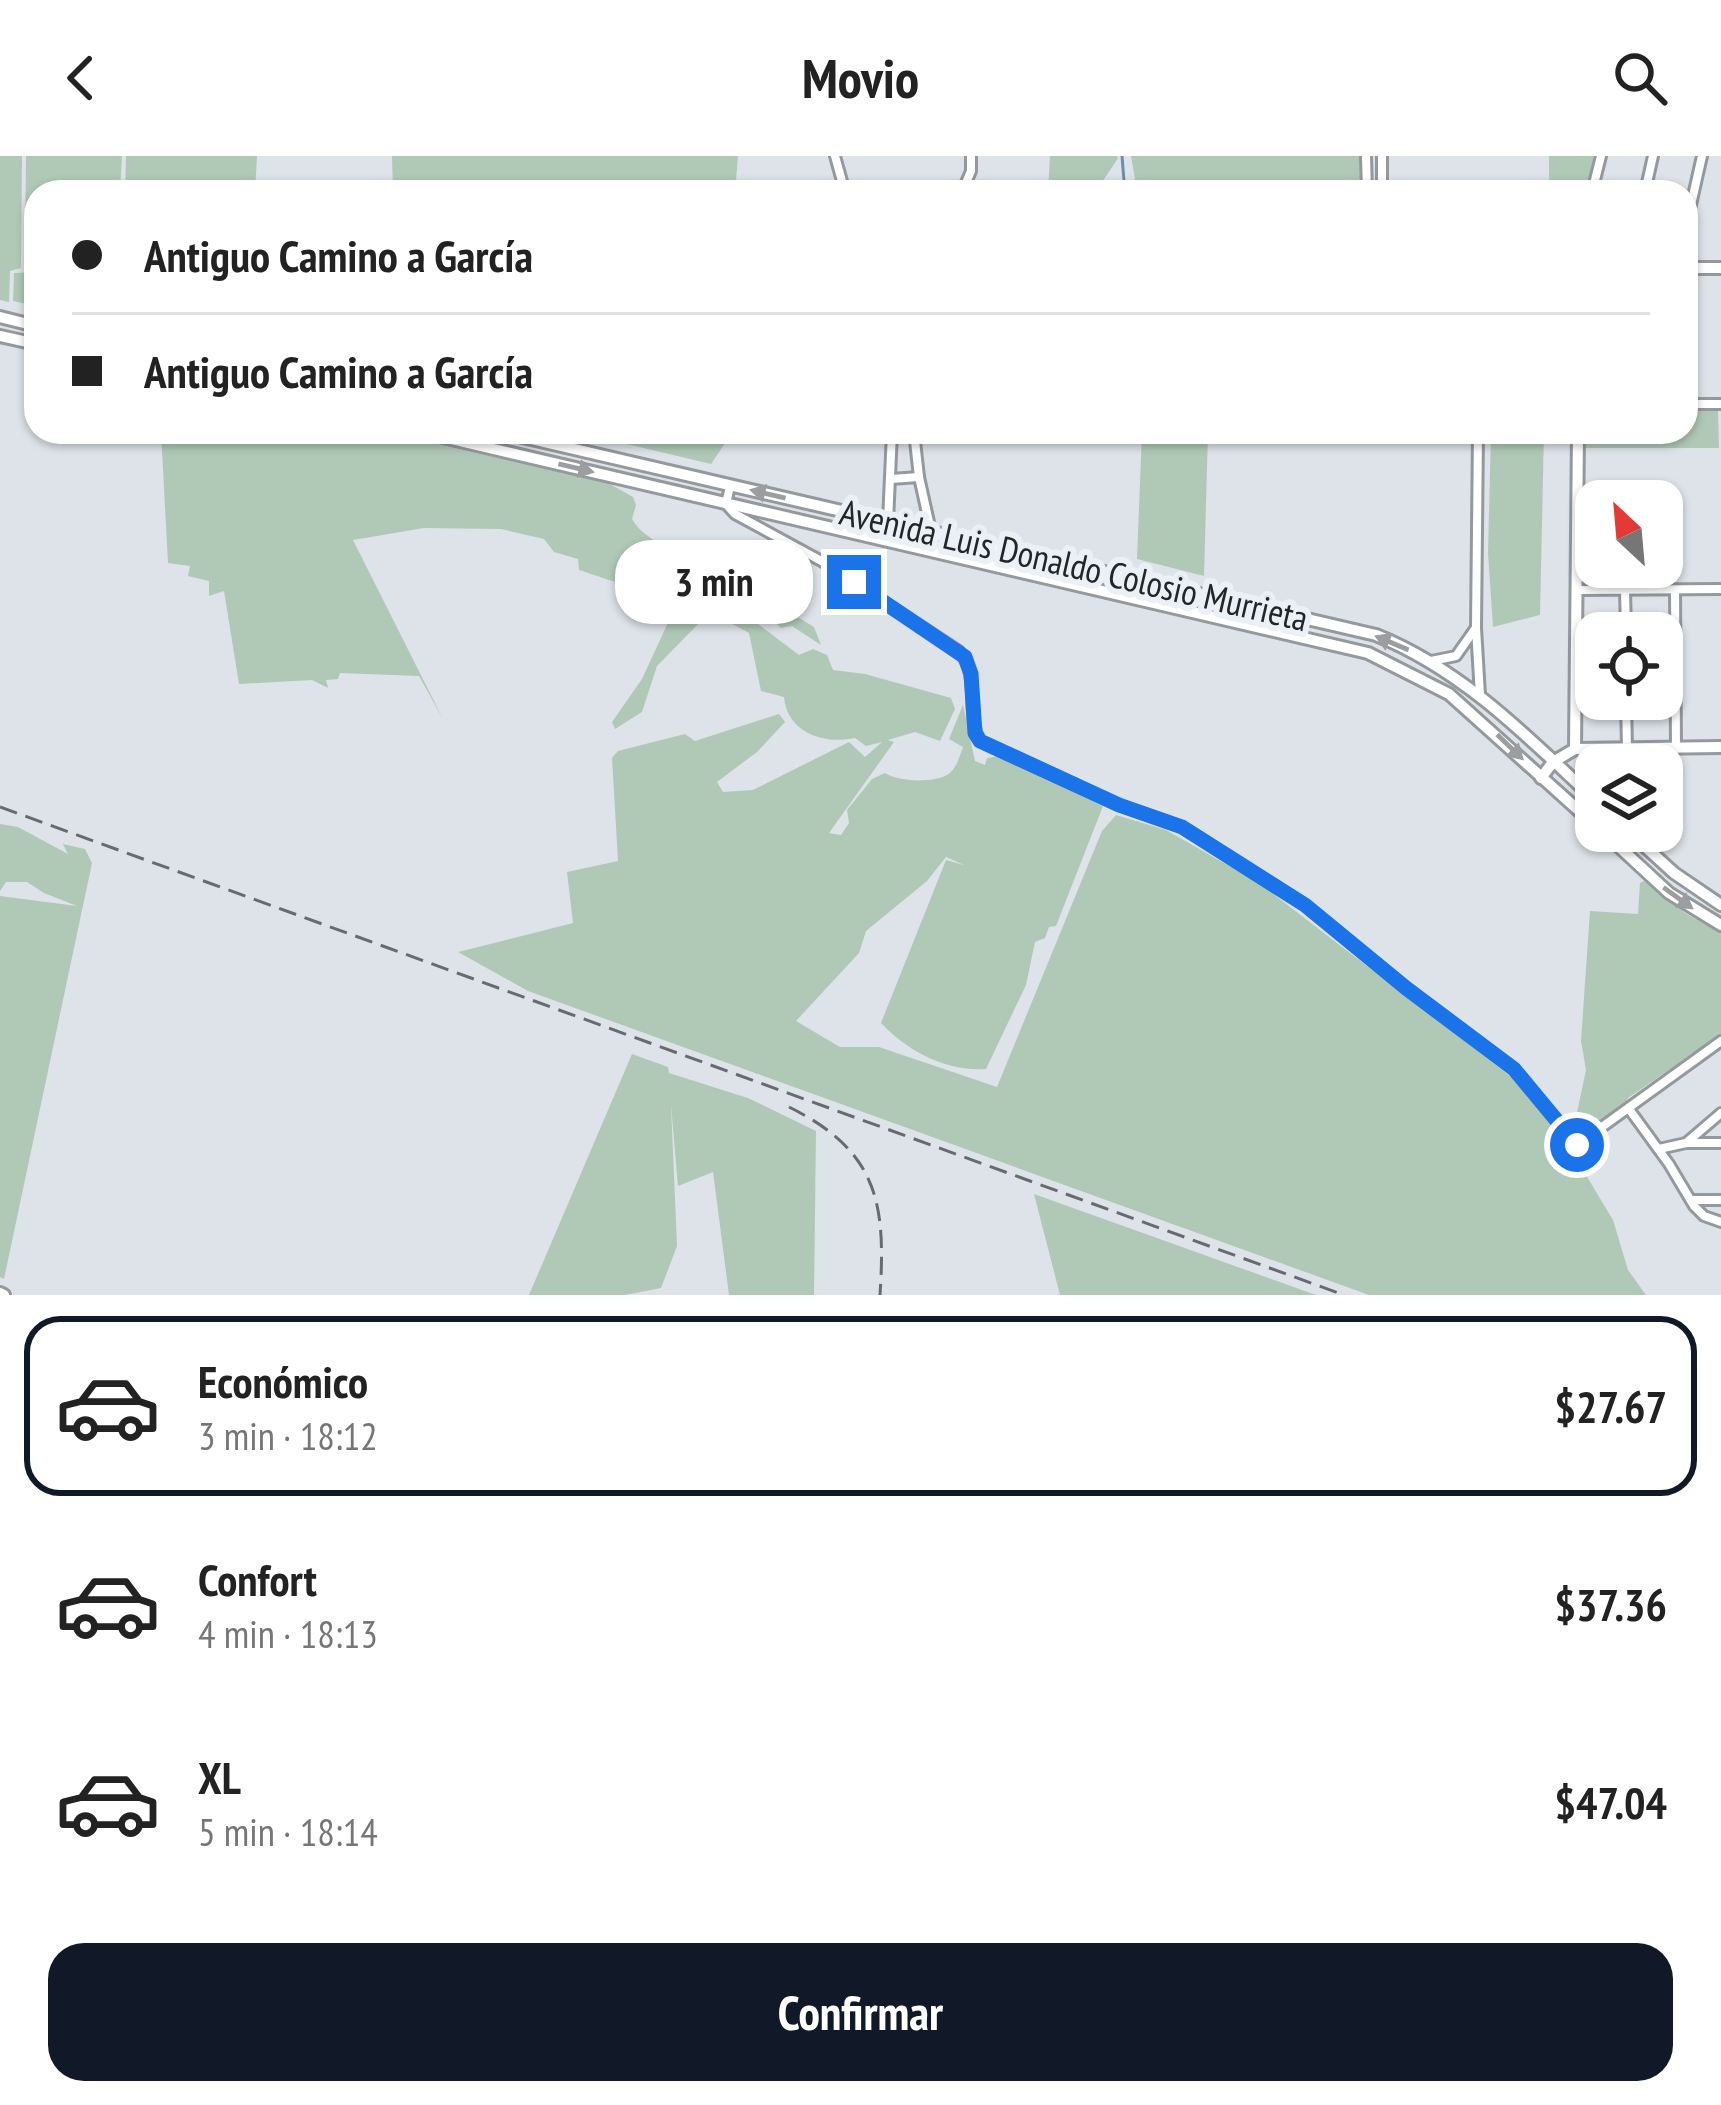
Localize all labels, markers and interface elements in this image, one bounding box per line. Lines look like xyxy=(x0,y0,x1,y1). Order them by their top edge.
text: Movio xyxy=(802,43,919,113)
icon: back xyxy=(48,45,114,111)
icon: search xyxy=(1607,45,1673,111)
text: Antiguo Camino a García xyxy=(144,226,533,284)
text: Antiguo Camino a García xyxy=(144,342,533,400)
one-way arrow xyxy=(557,459,595,478)
north arrow xyxy=(1575,480,1683,588)
map controls xyxy=(1575,480,1683,852)
one-way arrow xyxy=(749,484,787,503)
street label: Avenida Luis Donaldo Colosio Murrieta xyxy=(836,488,1313,641)
callout: 3 min xyxy=(614,540,812,624)
route end xyxy=(827,555,881,609)
text: 3 min xyxy=(675,556,753,607)
button: locate xyxy=(1575,612,1683,720)
one-way arrow xyxy=(1374,633,1410,652)
one-way arrow xyxy=(1495,733,1524,761)
button: layers xyxy=(1575,744,1683,852)
one-way arrow xyxy=(1662,886,1694,909)
route start xyxy=(1550,1118,1604,1172)
icon: car xyxy=(54,1352,162,1460)
text: Económico xyxy=(198,1352,368,1410)
text: $27.67 xyxy=(1554,1377,1667,1435)
text: 3 min · 18:12 xyxy=(198,1410,378,1461)
icon: car xyxy=(54,1550,162,1658)
text: Confort xyxy=(198,1550,317,1608)
text: $37.36 xyxy=(1554,1575,1667,1633)
text: 4 min · 18:13 xyxy=(198,1608,378,1659)
icon: car xyxy=(54,1748,162,1856)
text: XL xyxy=(198,1748,241,1806)
text: $47.04 xyxy=(1554,1773,1667,1831)
text: 5 min · 18:14 xyxy=(198,1806,378,1857)
button: Confirmar xyxy=(48,1943,1673,2081)

